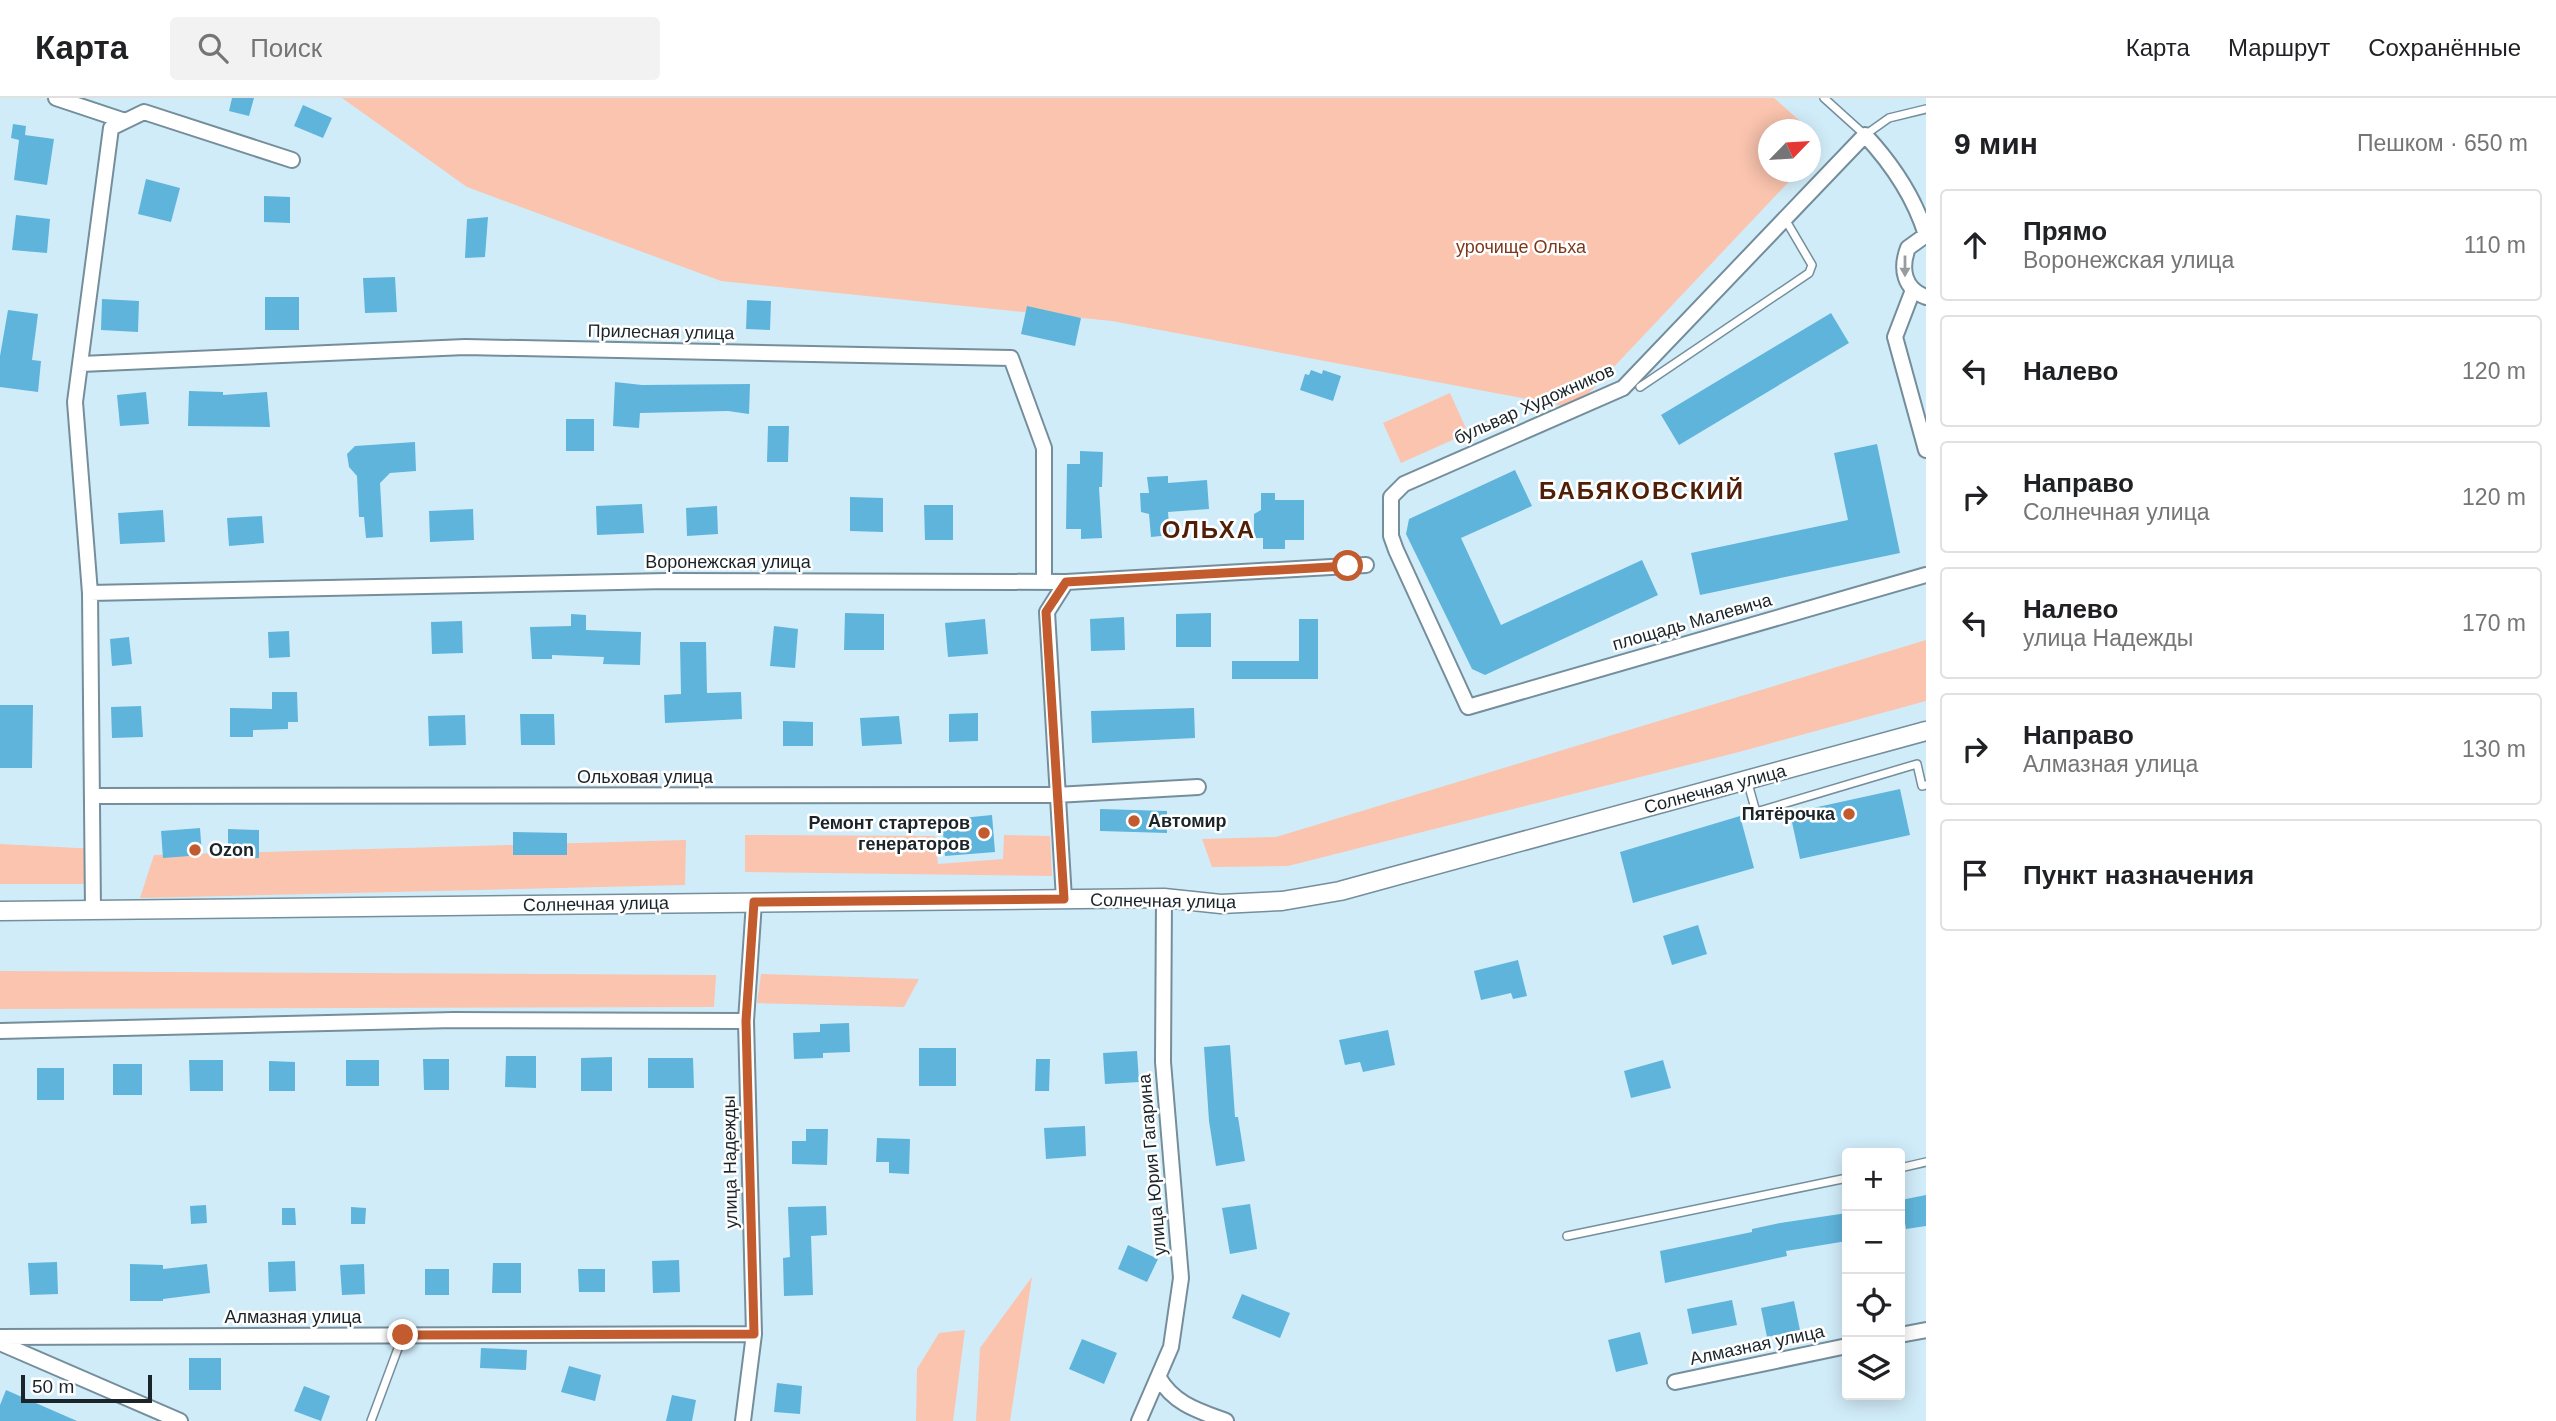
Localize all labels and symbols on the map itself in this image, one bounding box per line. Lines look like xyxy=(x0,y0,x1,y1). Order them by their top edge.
north arrow xyxy=(1758,119,1821,182)
park label: урочище Ольха xyxy=(1456,237,1587,257)
one-way arrow xyxy=(1899,255,1911,277)
street label: Прилесная улица xyxy=(587,321,735,343)
street label: бульвар Художников xyxy=(1451,360,1617,448)
district label: БАБЯКОВСКИЙ xyxy=(1539,477,1745,504)
district label: ОЛЬХА xyxy=(1162,516,1256,543)
route start xyxy=(1332,550,1363,581)
street label: Воронежская улица xyxy=(645,552,812,572)
street label: площадь Малевича xyxy=(1610,589,1775,654)
street label: Солнечная улица xyxy=(1642,760,1789,818)
street label: Ольховая улица xyxy=(577,767,714,787)
place label: Пятёрочка xyxy=(1742,804,1836,824)
marker: Пятёрочка xyxy=(1841,806,1857,822)
place label: Автомир xyxy=(1148,811,1227,831)
place label: Ремонт стартеров генераторов xyxy=(808,813,970,854)
marker: Автомир xyxy=(1126,813,1142,829)
marker: Ремонт стартеров генераторов xyxy=(976,825,992,841)
place label: Ozon xyxy=(209,840,254,860)
marker: Ozon xyxy=(187,842,203,858)
street label: Солнечная улица xyxy=(1090,890,1237,912)
street label: Солнечная улица xyxy=(523,893,670,915)
street label: улица Юрия Гагарина xyxy=(1134,1072,1170,1257)
street label: улица Надежды xyxy=(719,1095,741,1229)
street label: Алмазная улица xyxy=(224,1307,363,1327)
route end xyxy=(387,1319,418,1350)
street label: Алмазная улица xyxy=(1688,1321,1827,1369)
scale bar xyxy=(21,1372,152,1404)

